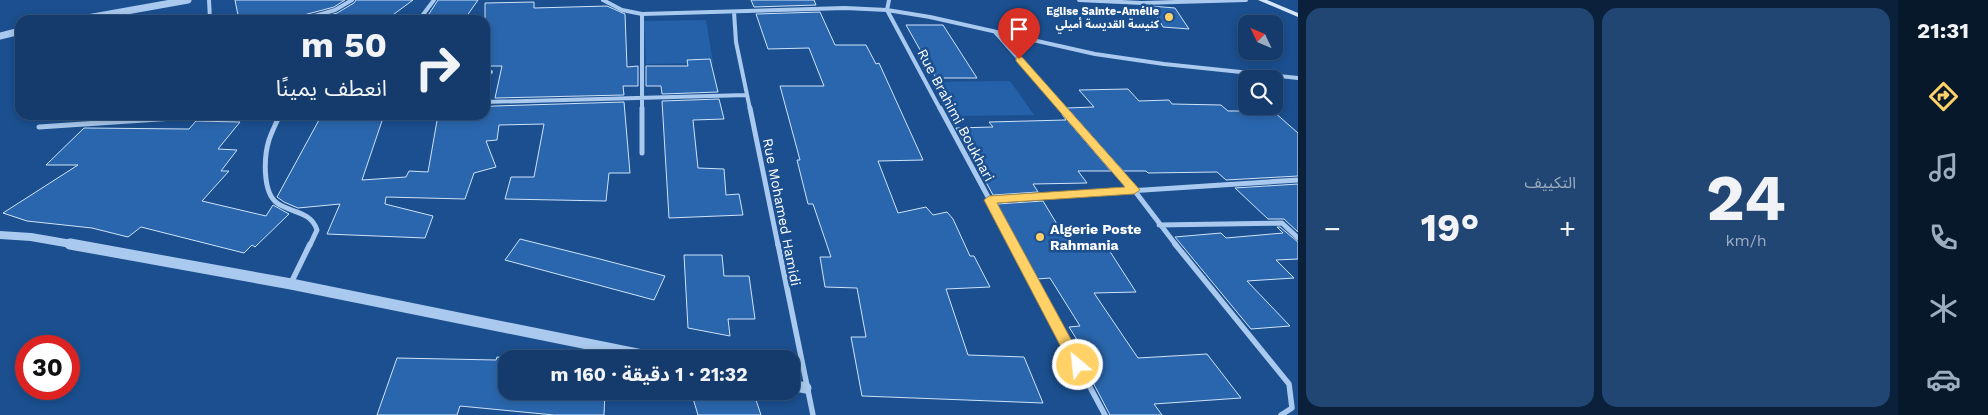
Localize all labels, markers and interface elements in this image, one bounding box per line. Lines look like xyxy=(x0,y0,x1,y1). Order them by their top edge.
place label: Eglise Sainte-Amélie كنيسة القديسة أميلي xyxy=(1046,5,1160,34)
pin xyxy=(998,8,1040,59)
marker: Eglise Sainte-Amélie كنيسة القديسة أميلي xyxy=(1163,11,1175,23)
icon: arrive xyxy=(1005,15,1033,43)
north arrow xyxy=(1238,15,1282,60)
map controls xyxy=(1238,15,1283,115)
text: 21:31 xyxy=(1917,18,1969,43)
text: 50 m xyxy=(301,24,387,66)
icon: right xyxy=(405,35,470,100)
street label: Rue Brahimi Boukhari xyxy=(914,46,998,184)
button: search xyxy=(1238,70,1283,115)
text: انعطف يمينًا xyxy=(276,76,387,101)
icon: directions xyxy=(1926,79,1961,114)
street label: Rue Mohamed Hamidi xyxy=(760,137,804,287)
icon: music xyxy=(1926,150,1961,185)
text: 24 xyxy=(1706,160,1786,236)
text: التكييف xyxy=(1524,173,1576,192)
text: 19° xyxy=(1421,206,1479,250)
text: − xyxy=(1324,212,1341,245)
text: + xyxy=(1559,212,1576,245)
icon: phone xyxy=(1926,220,1961,255)
place label: Algerie Poste Rahmania xyxy=(1050,221,1141,253)
marker: Algerie Poste Rahmania xyxy=(1034,231,1046,243)
text: km/h xyxy=(1725,231,1767,250)
icon: climate xyxy=(1926,291,1961,326)
speed limit sign: 30 xyxy=(15,335,80,400)
position arrow xyxy=(1051,338,1103,390)
icon: car xyxy=(1926,362,1961,397)
text: 21:32 · 1 دقيقة · 160 m xyxy=(551,363,747,386)

